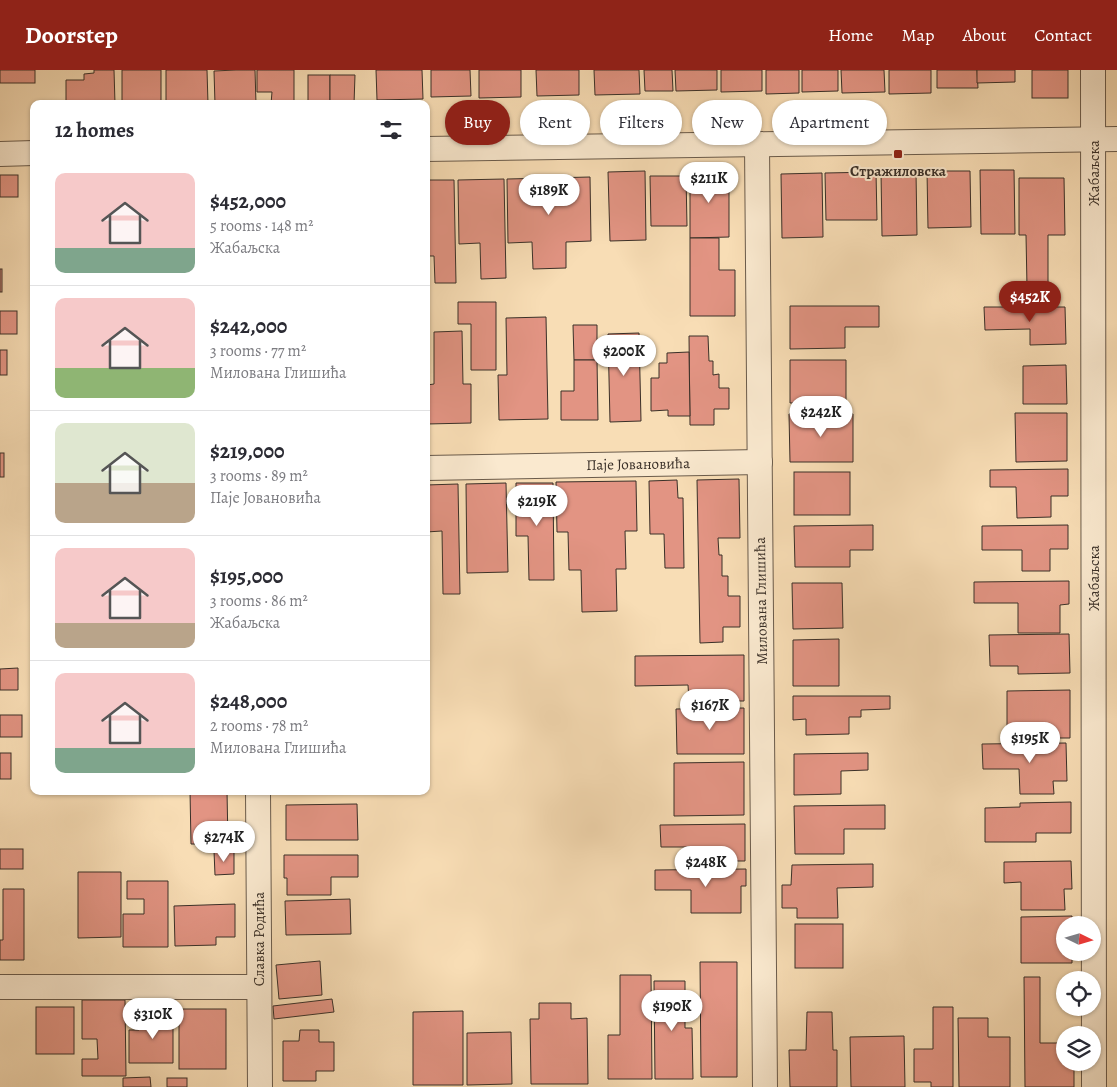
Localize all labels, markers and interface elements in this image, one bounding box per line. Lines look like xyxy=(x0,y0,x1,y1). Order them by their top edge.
text: Doorstep xyxy=(25,19,118,51)
text: Home xyxy=(828,23,873,47)
text: Map xyxy=(901,23,934,47)
text: About xyxy=(962,23,1006,47)
text: Contact xyxy=(1034,23,1092,47)
chip: Buy xyxy=(445,100,510,145)
chip: Rent xyxy=(520,100,590,145)
chip: Filters xyxy=(600,100,682,145)
chip: New xyxy=(692,100,762,145)
chip: Apartment xyxy=(772,100,887,145)
text: 12 homes xyxy=(55,116,134,144)
icon: filters xyxy=(377,116,405,144)
street label: Жабаљска xyxy=(1084,140,1104,206)
marker: Стражиловска xyxy=(892,148,904,160)
place label: Стражиловска xyxy=(850,161,947,181)
pin: $211K xyxy=(674,162,744,204)
text: $211K xyxy=(690,167,728,189)
pin: $189K xyxy=(514,174,584,216)
text: $189K xyxy=(530,179,568,201)
text: $452,000 xyxy=(210,187,286,215)
icon: home xyxy=(95,193,155,253)
text: 5 rooms · 148 m² xyxy=(210,215,313,237)
text: Жабаљска xyxy=(210,237,280,259)
pin: $452K xyxy=(995,280,1065,323)
text: $452K xyxy=(1010,286,1050,308)
text: $242,000 xyxy=(210,312,287,340)
icon: home xyxy=(95,318,155,378)
pin: $200K xyxy=(589,334,659,377)
text: 3 rooms · 77 m² xyxy=(210,340,306,362)
text: $200K xyxy=(603,340,645,362)
text: Милована Глишића xyxy=(210,362,346,384)
pin: $242K xyxy=(786,396,856,438)
text: $242K xyxy=(801,401,841,423)
text: $219,000 xyxy=(210,437,285,465)
icon: home xyxy=(95,443,155,503)
street label: Паје Јовановића xyxy=(586,453,690,475)
text: 3 rooms · 89 m² xyxy=(210,465,308,487)
pin: $219K xyxy=(502,484,572,527)
text: Паје Јовановића xyxy=(210,487,321,509)
text: $219K xyxy=(518,490,556,512)
street label: Милована Глишића xyxy=(750,537,772,665)
street label: Жабаљска xyxy=(1084,545,1104,611)
text: $195,000 xyxy=(210,562,283,590)
icon: home xyxy=(95,568,155,628)
text: 3 rooms · 86 m² xyxy=(210,590,308,612)
text: Жабаљска xyxy=(210,612,280,634)
text: $248,000 xyxy=(210,687,287,715)
pin: $167K xyxy=(675,688,745,731)
icon: home xyxy=(95,693,155,753)
text: $167K xyxy=(691,694,729,716)
text: 2 rooms · 78 m² xyxy=(210,715,308,737)
pin: $195K xyxy=(995,722,1065,764)
text: $195K xyxy=(1011,727,1049,749)
text: Милована Глишића xyxy=(210,737,346,759)
pin: $274K xyxy=(189,820,259,863)
text: $274K xyxy=(204,826,244,848)
pin: $248K xyxy=(671,846,741,888)
text: $248K xyxy=(686,851,726,873)
street label: Славка Родића xyxy=(249,892,269,986)
north arrow xyxy=(1056,916,1101,961)
map controls xyxy=(1056,916,1101,1071)
button: locate xyxy=(1056,971,1101,1016)
pin: $190K xyxy=(637,990,707,1032)
text: $190K xyxy=(652,995,692,1017)
pin: $310K xyxy=(118,998,188,1040)
text: $310K xyxy=(134,1003,172,1025)
button: layers xyxy=(1056,1026,1101,1071)

